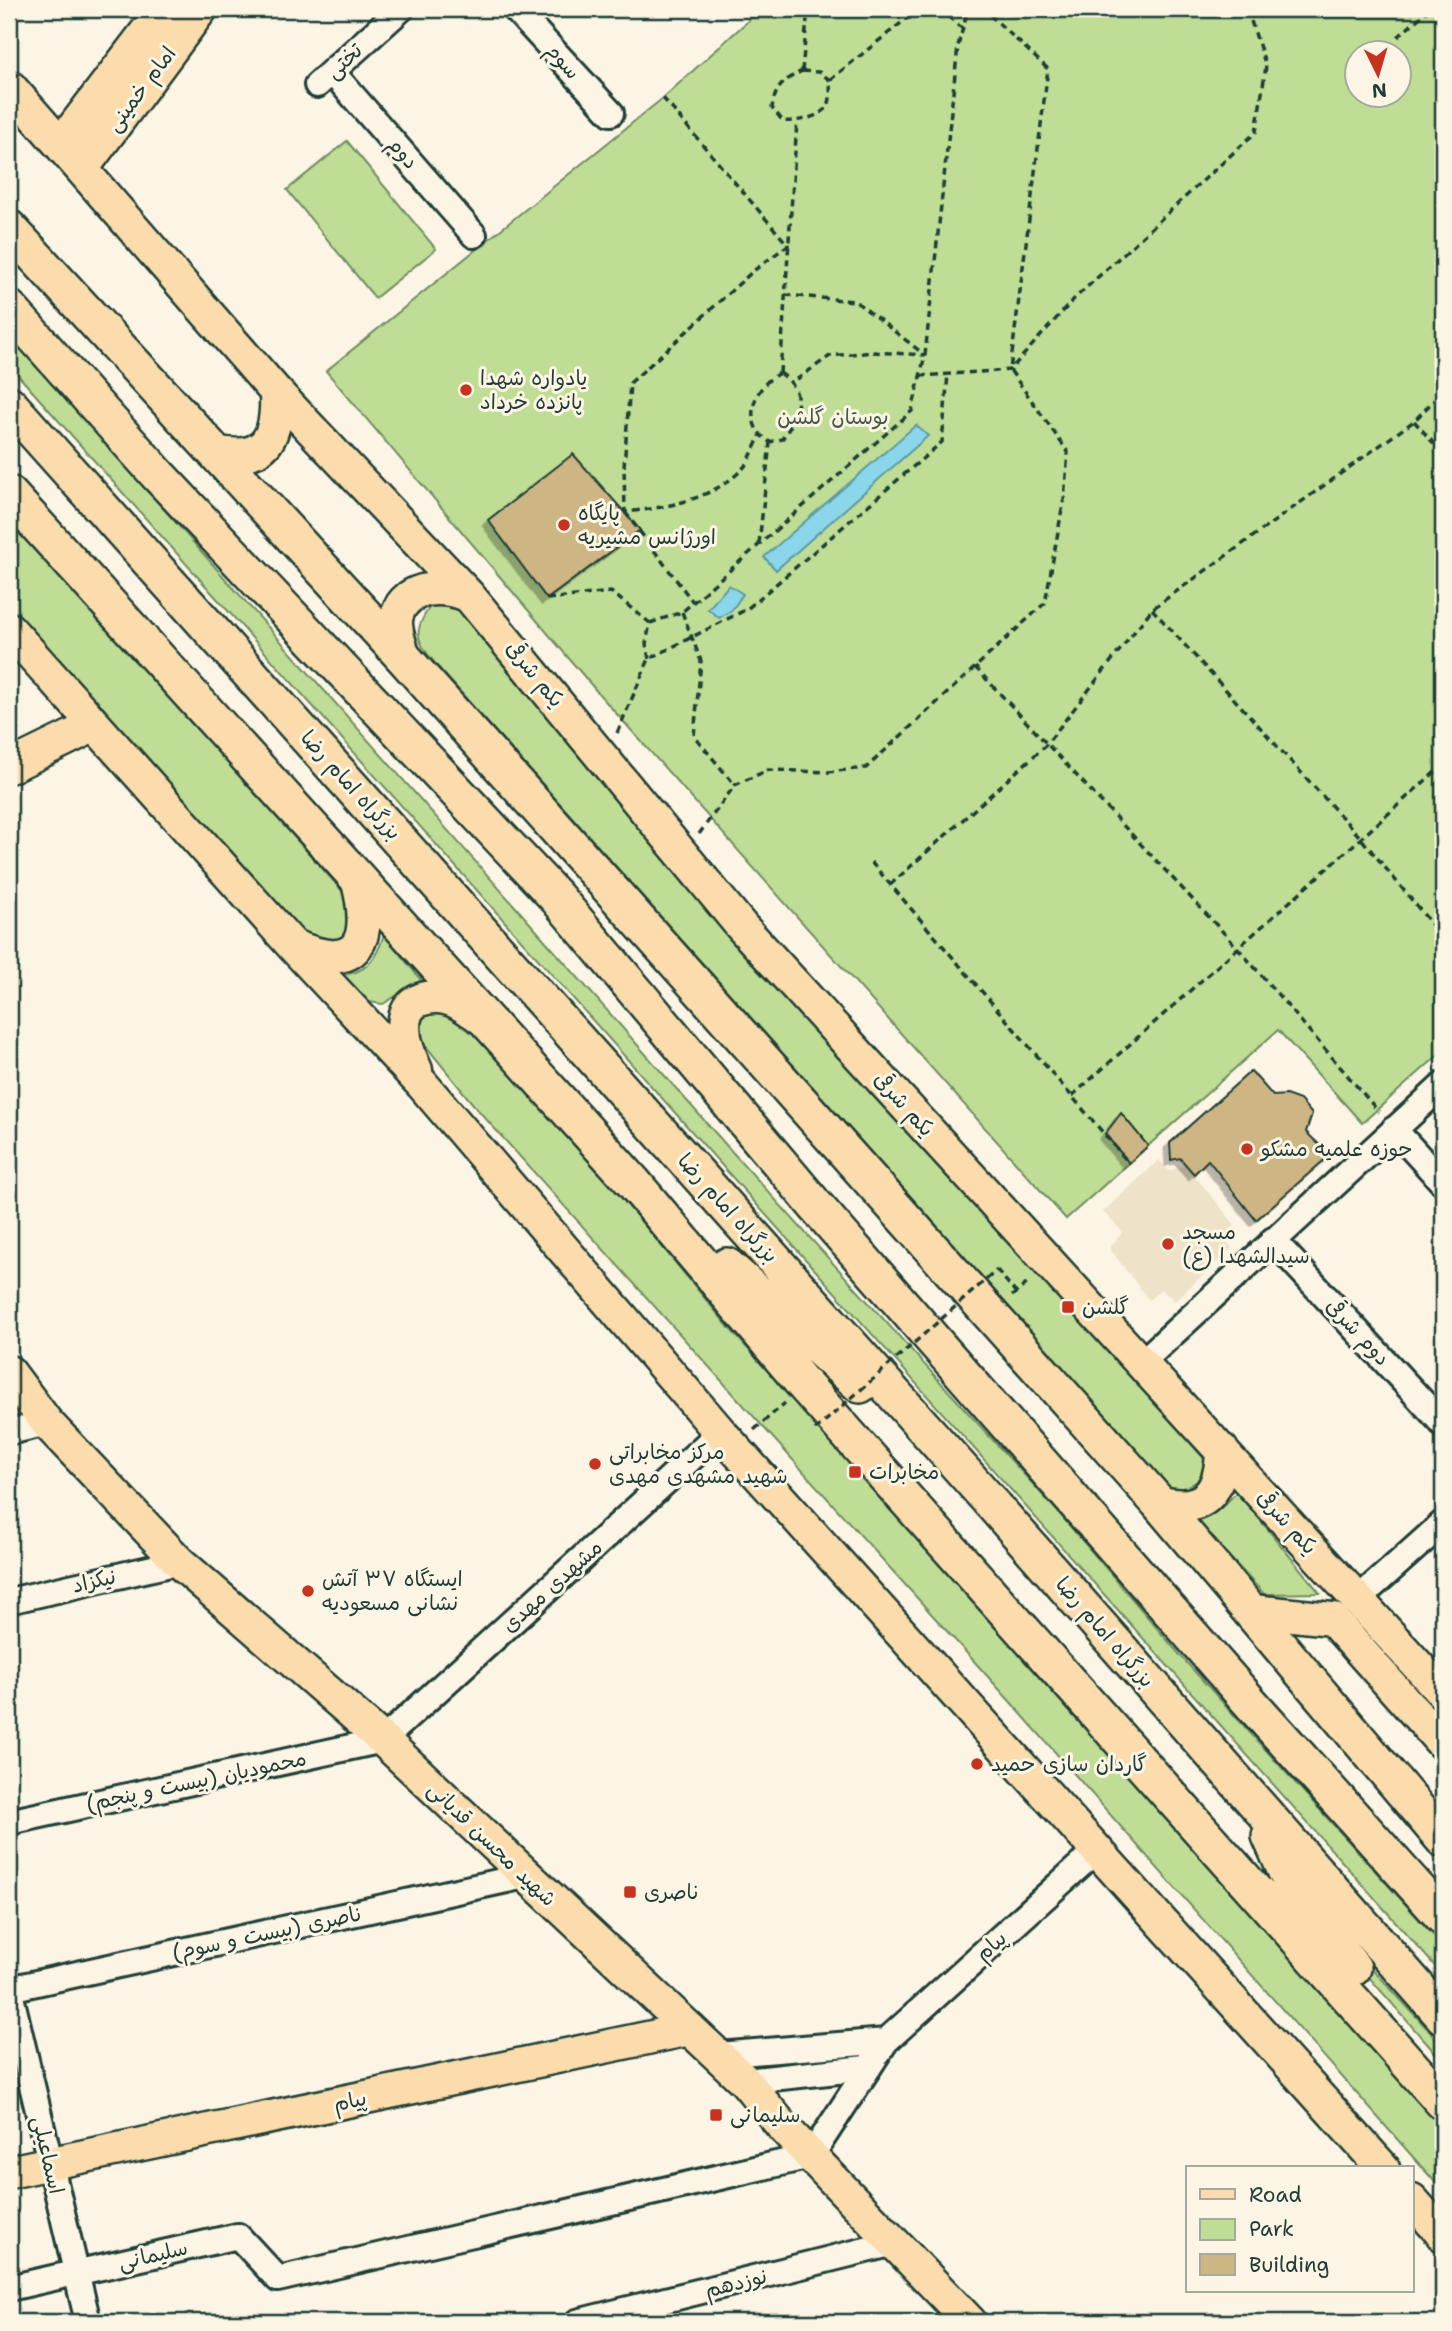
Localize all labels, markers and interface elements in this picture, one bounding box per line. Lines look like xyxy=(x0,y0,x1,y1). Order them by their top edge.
street label: تختی xyxy=(320,36,369,85)
street label: سوم xyxy=(538,37,587,87)
north arrow xyxy=(1344,38,1414,108)
street label: امام خمینی xyxy=(100,40,184,139)
text: N xyxy=(1371,77,1388,104)
street label: دوم xyxy=(380,131,425,176)
place label: یادواره شهدا پانزده خرداد xyxy=(480,364,587,416)
marker: یادواره شهدا پانزده خرداد xyxy=(458,382,474,398)
park label: بوستان گلشن xyxy=(777,403,889,431)
place label: پایگاه اورژانس مشیریه xyxy=(578,499,716,551)
marker: پایگاه اورژانس مشیریه xyxy=(556,517,572,533)
street label: یکم شرقی xyxy=(498,635,570,714)
street label: بزرگراه امام رضا xyxy=(293,724,408,847)
street label: یکم شرقی xyxy=(866,1066,941,1144)
place label: حوزه علمیه مشکو xyxy=(1259,1135,1413,1163)
marker: حوزه علمیه مشکو xyxy=(1239,1141,1255,1157)
street label: بزرگراه امام رضا xyxy=(670,1147,785,1270)
place label: مسجد سیدالشهدا (ع) xyxy=(1182,1218,1310,1271)
marker: مسجد سیدالشهدا (ع) xyxy=(1160,1236,1176,1252)
street label: دوم شرقی xyxy=(1318,1292,1396,1373)
place label: گلشن xyxy=(1082,1293,1129,1321)
marker: گلشن xyxy=(1060,1299,1076,1315)
place label: مرکز مخابراتی شهید مشهدی مهدی xyxy=(609,1438,788,1490)
marker: مرکز مخابراتی شهید مشهدی مهدی xyxy=(587,1456,603,1472)
place label: مخابرات xyxy=(869,1458,939,1486)
marker: مخابرات xyxy=(847,1464,863,1480)
street label: یکم شرقی xyxy=(1249,1484,1324,1562)
street label: مشهدی مهدی xyxy=(496,1533,608,1639)
street label: نیکزاد xyxy=(69,1562,119,1600)
place label: ایستگاه ۳۷ آتش نشانی مسعودیه xyxy=(322,1565,463,1617)
street label: بزرگراه امام رضا xyxy=(1048,1571,1161,1695)
marker: ایستگاه ۳۷ آتش نشانی مسعودیه xyxy=(300,1583,316,1599)
street label: محمودیان (بیست و پنجم) xyxy=(83,1744,309,1820)
place label: گاردان سازی حمید xyxy=(991,1750,1147,1778)
marker: گاردان سازی حمید xyxy=(969,1756,985,1772)
street label: شهید محسن قدیانی xyxy=(422,1775,562,1913)
place label: ناصری xyxy=(644,1878,700,1906)
marker: ناصری xyxy=(622,1884,638,1900)
street label: ناصری (بیست و سوم) xyxy=(169,1899,365,1969)
street label: پیام xyxy=(969,1924,1014,1969)
street label: پیام xyxy=(331,2084,370,2120)
place label: سلیمانی xyxy=(730,2101,801,2129)
marker: سلیمانی xyxy=(708,2107,724,2123)
street label: اسماعیلی xyxy=(25,2113,71,2197)
legend xyxy=(1186,2166,1414,2292)
text: Road xyxy=(1249,2181,1302,2209)
text: Park xyxy=(1249,2215,1294,2243)
street label: سلیمانی xyxy=(116,2233,190,2277)
text: Building xyxy=(1249,2251,1329,2279)
street label: نوزدهم xyxy=(702,2262,770,2306)

